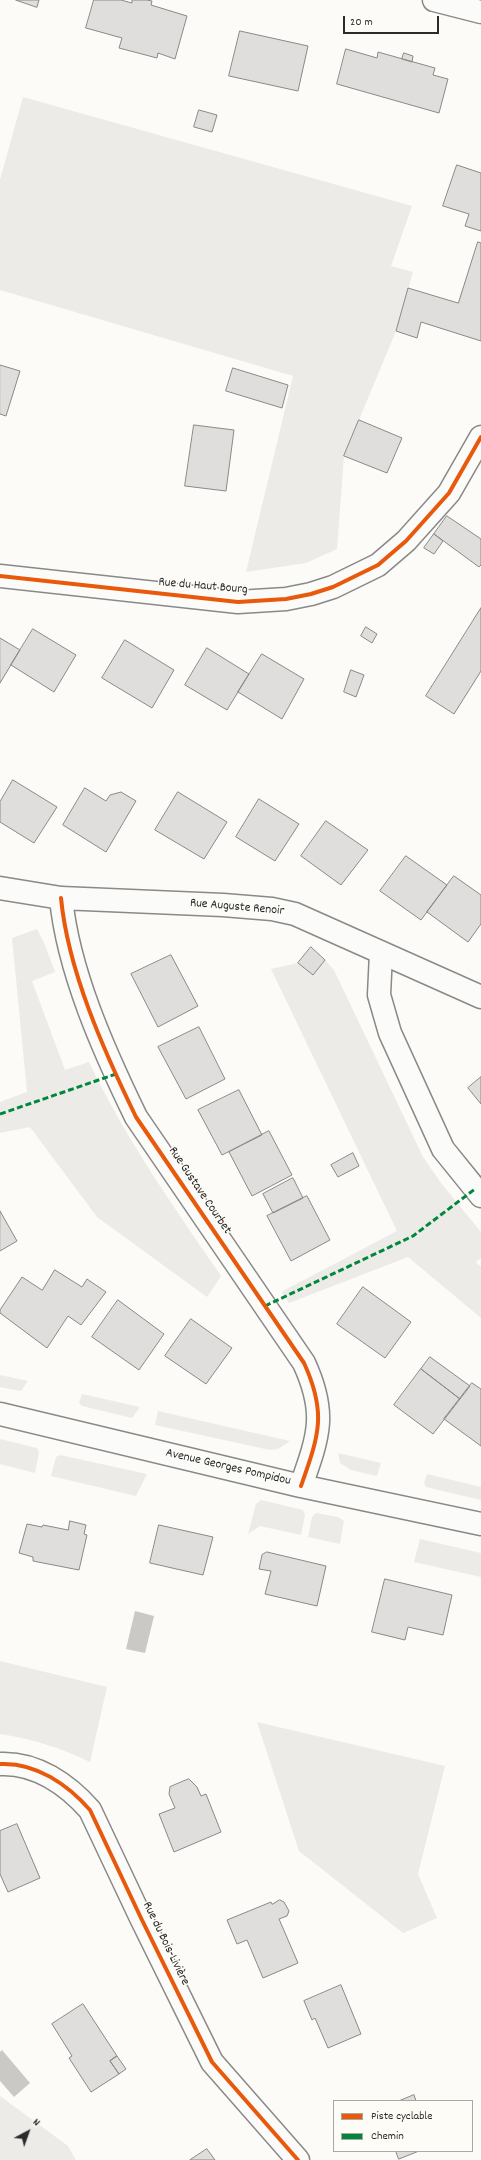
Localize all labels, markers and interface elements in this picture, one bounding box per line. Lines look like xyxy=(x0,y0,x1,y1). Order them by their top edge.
scale bar xyxy=(345,8,441,34)
text: 20 m xyxy=(350,14,373,31)
street label: Rue du Haut Bourg xyxy=(158,575,248,599)
street label: Rue Auguste Renoir xyxy=(189,896,285,920)
street label: Rue Gustave Courbet xyxy=(164,1144,234,1238)
street label: Avenue Georges Pompidou xyxy=(164,1446,292,1490)
street label: Rue du Bois-Livière xyxy=(138,1900,192,1988)
legend xyxy=(333,2100,473,2152)
text: Piste cyclable xyxy=(371,2108,432,2125)
north arrow xyxy=(8,2112,48,2152)
text: N xyxy=(29,2115,43,2131)
text: Chemin xyxy=(371,2128,404,2145)

